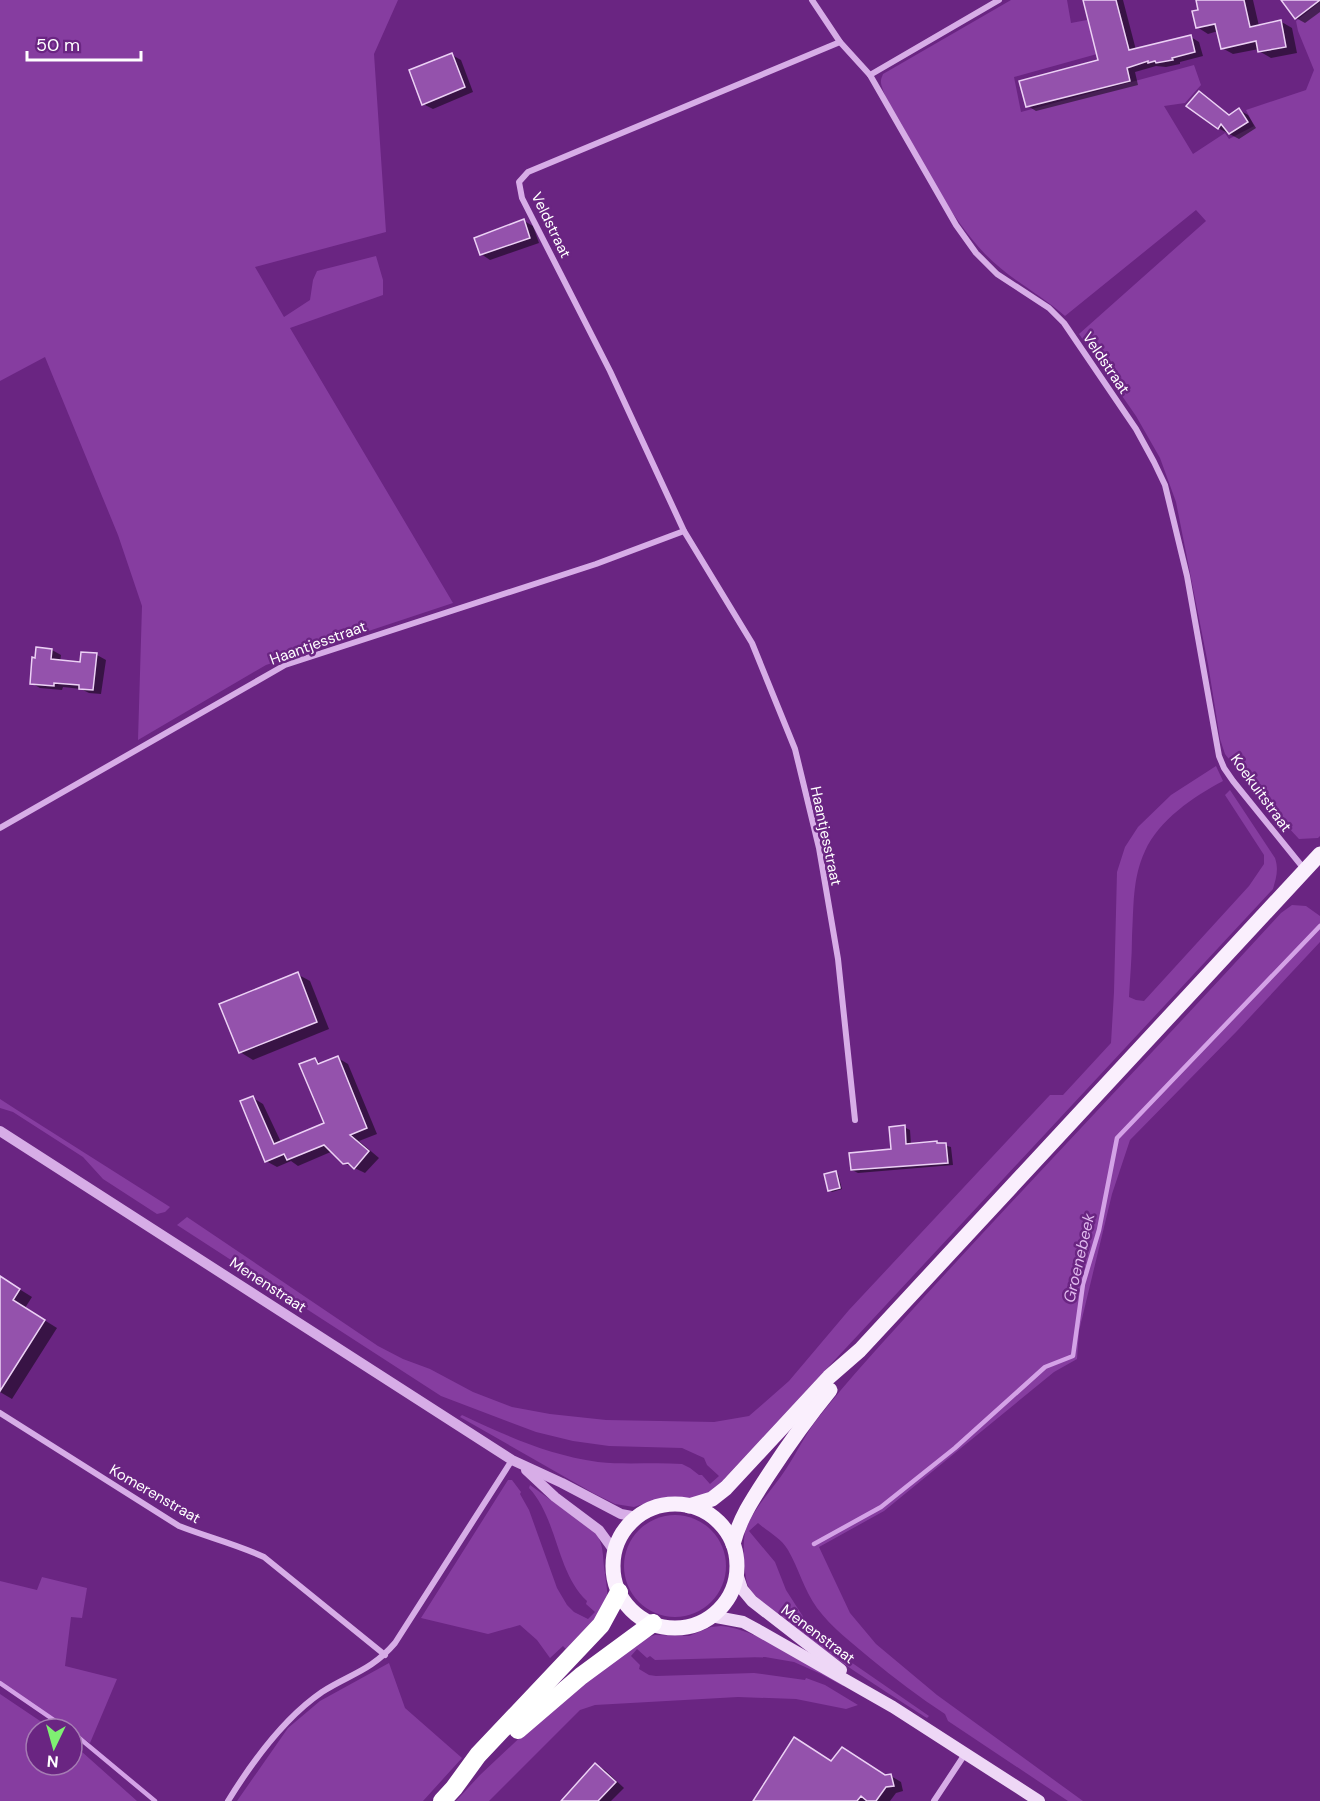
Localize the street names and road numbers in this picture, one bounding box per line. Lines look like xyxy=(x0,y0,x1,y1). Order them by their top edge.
street label: Veldstraat xyxy=(526,189,576,261)
street label: Veldstraat xyxy=(1078,328,1134,398)
street label: Haantjesstraat xyxy=(267,616,369,670)
street label: Koekuitstraat xyxy=(1226,750,1296,836)
street label: Haantjesstraat xyxy=(806,784,846,888)
street label: Menenstraat xyxy=(226,1253,310,1317)
street label: Komerenstraat xyxy=(106,1460,204,1528)
street label: Menenstraat xyxy=(777,1600,859,1668)

